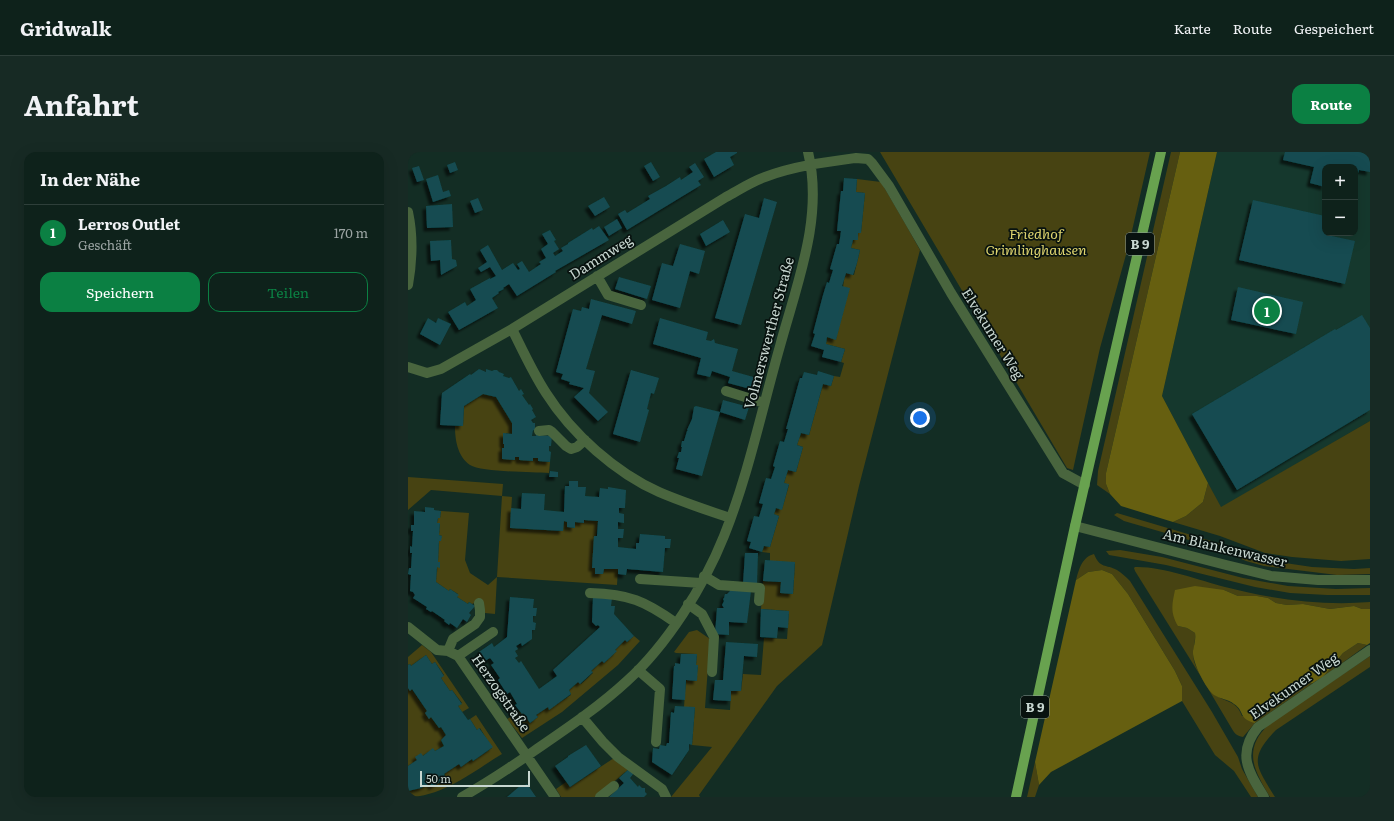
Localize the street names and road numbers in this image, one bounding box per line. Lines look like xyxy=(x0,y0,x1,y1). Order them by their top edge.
street label: Dammweg xyxy=(565,229,636,284)
road number: B 9 xyxy=(1126,233,1154,255)
street label: Volmerswerther Straße xyxy=(738,255,798,411)
street label: Elvekumer Weg xyxy=(958,284,1030,383)
street label: Am Blankenwasser xyxy=(1161,523,1290,571)
street label: Elvekumer Weg xyxy=(1245,647,1342,723)
street label: Herzogstraße xyxy=(468,650,536,735)
road number: B 9 xyxy=(1021,696,1049,718)

